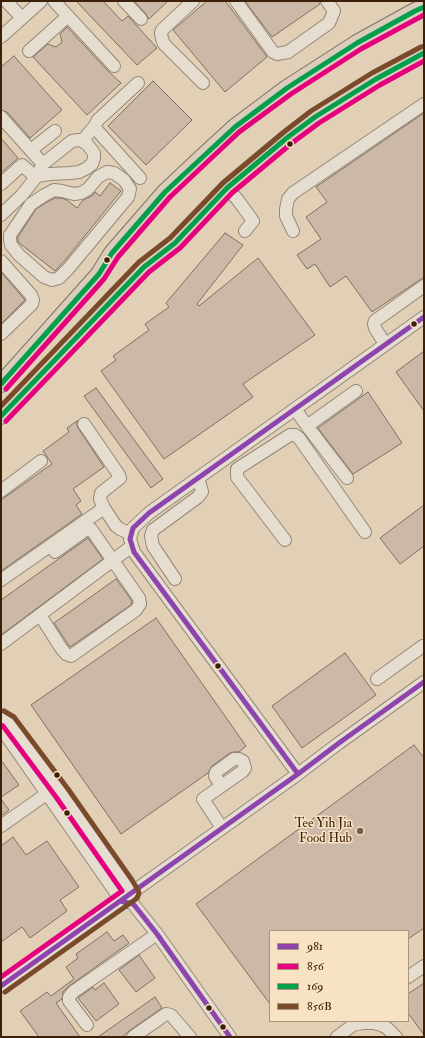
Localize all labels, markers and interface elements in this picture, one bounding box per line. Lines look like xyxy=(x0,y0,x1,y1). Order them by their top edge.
unlabelled marker xyxy=(285,139,295,149)
unlabelled marker xyxy=(102,255,112,265)
unlabelled marker xyxy=(409,319,419,329)
unlabelled marker xyxy=(213,661,223,671)
unlabelled marker xyxy=(52,770,62,780)
unlabelled marker xyxy=(62,808,72,818)
place label: Tee Yih Jia Food Hub xyxy=(295,816,352,847)
marker: Tee Yih Jia Food Hub xyxy=(355,826,365,836)
legend xyxy=(269,930,409,1022)
text: 981 xyxy=(307,939,323,954)
text: 856 xyxy=(307,959,324,974)
text: 169 xyxy=(307,979,323,994)
text: 856B xyxy=(307,999,332,1014)
unlabelled marker xyxy=(204,1003,214,1013)
unlabelled marker xyxy=(218,1022,228,1032)

